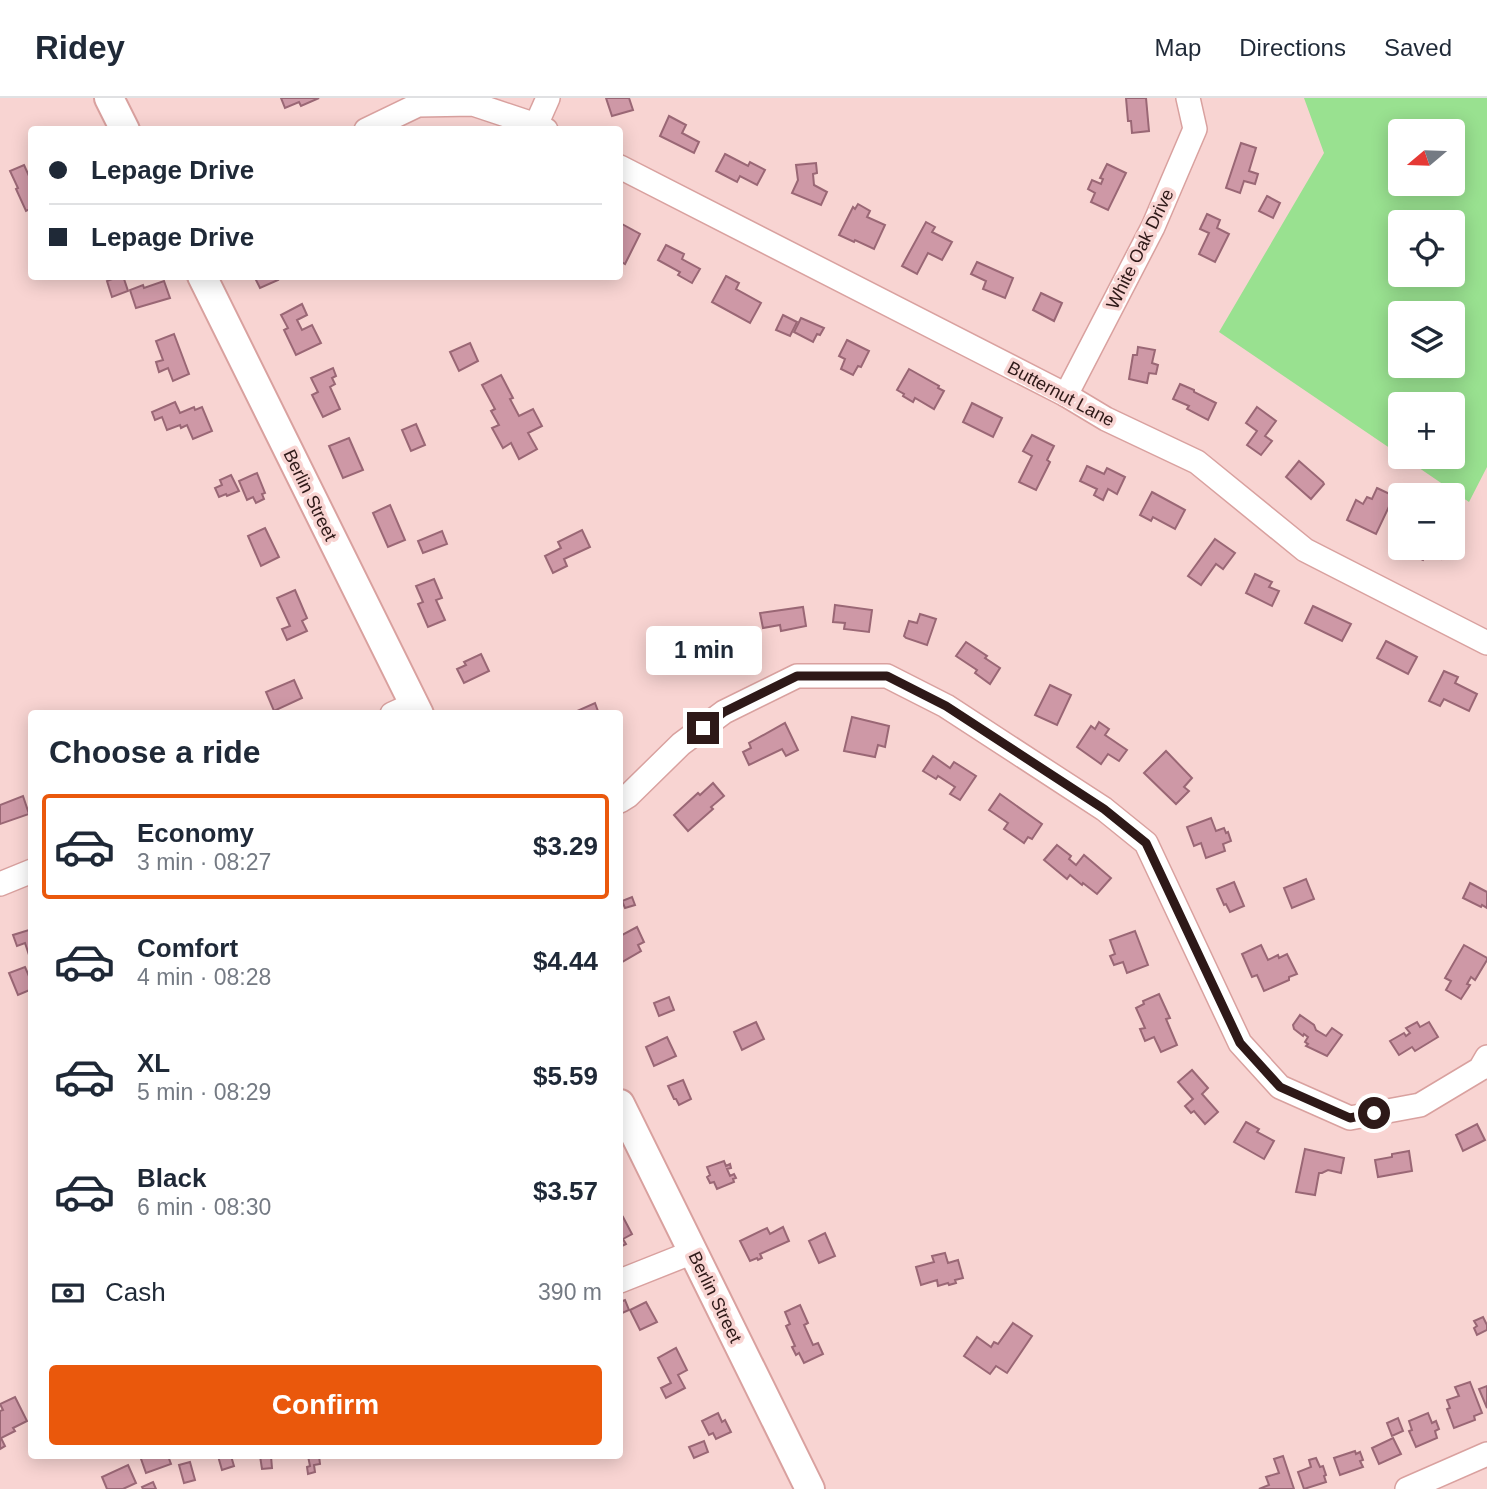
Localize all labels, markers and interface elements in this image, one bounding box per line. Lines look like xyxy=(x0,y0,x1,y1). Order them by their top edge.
text: Ridey xyxy=(35,29,125,66)
text: Map xyxy=(1155,34,1201,61)
text: Directions xyxy=(1239,34,1346,61)
text: Saved xyxy=(1384,34,1452,61)
north arrow xyxy=(1388,119,1465,196)
map controls xyxy=(1388,119,1465,560)
text: Lepage Drive xyxy=(91,155,254,185)
street label: White Oak Drive xyxy=(1102,186,1178,312)
button: locate xyxy=(1388,210,1465,287)
text: Lepage Drive xyxy=(91,222,254,252)
button: layers xyxy=(1388,301,1465,378)
street label: Butternut Lane xyxy=(1004,357,1118,431)
button: + xyxy=(1388,392,1465,469)
street label: Berlin Street xyxy=(279,446,341,544)
button: − xyxy=(1388,483,1465,560)
callout: 1 min xyxy=(645,626,761,676)
text: 1 min xyxy=(674,637,734,663)
route end xyxy=(687,712,719,744)
text: Choose a ride xyxy=(49,734,261,770)
icon: car xyxy=(53,815,116,878)
text: Economy xyxy=(137,818,254,848)
text: $3.29 xyxy=(533,831,598,861)
text: 3 min · 08:27 xyxy=(137,849,271,875)
icon: car xyxy=(53,930,116,993)
text: Comfort xyxy=(137,933,238,963)
text: $4.44 xyxy=(533,946,598,976)
text: 4 min · 08:28 xyxy=(137,964,271,990)
icon: car xyxy=(53,1045,116,1108)
text: XL xyxy=(137,1048,170,1078)
text: $5.59 xyxy=(533,1061,598,1091)
text: 5 min · 08:29 xyxy=(137,1079,271,1105)
route start xyxy=(1358,1097,1390,1129)
icon: car xyxy=(53,1160,116,1223)
text: Black xyxy=(137,1163,206,1193)
text: $3.57 xyxy=(533,1176,598,1206)
text: 6 min · 08:30 xyxy=(137,1194,271,1220)
street label: Berlin Street xyxy=(684,1248,746,1346)
icon: cash xyxy=(49,1274,87,1312)
text: Cash xyxy=(105,1277,166,1307)
text: 390 m xyxy=(538,1279,602,1305)
button: Confirm xyxy=(49,1365,602,1445)

